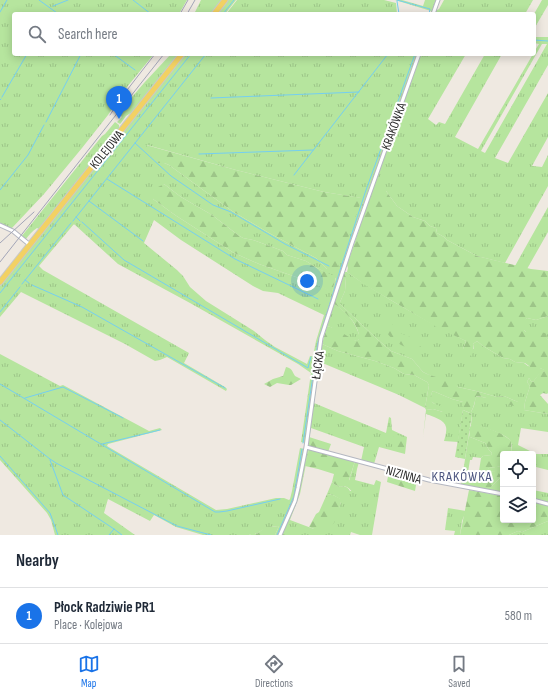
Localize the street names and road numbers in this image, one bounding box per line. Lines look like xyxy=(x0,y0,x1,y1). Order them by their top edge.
street label: KRAKÓWKA xyxy=(378,100,410,152)
street label: KOLEJOWA xyxy=(86,127,127,172)
street label: ŁĄCKA xyxy=(308,350,328,381)
street label: NIZINNA xyxy=(384,462,424,488)

